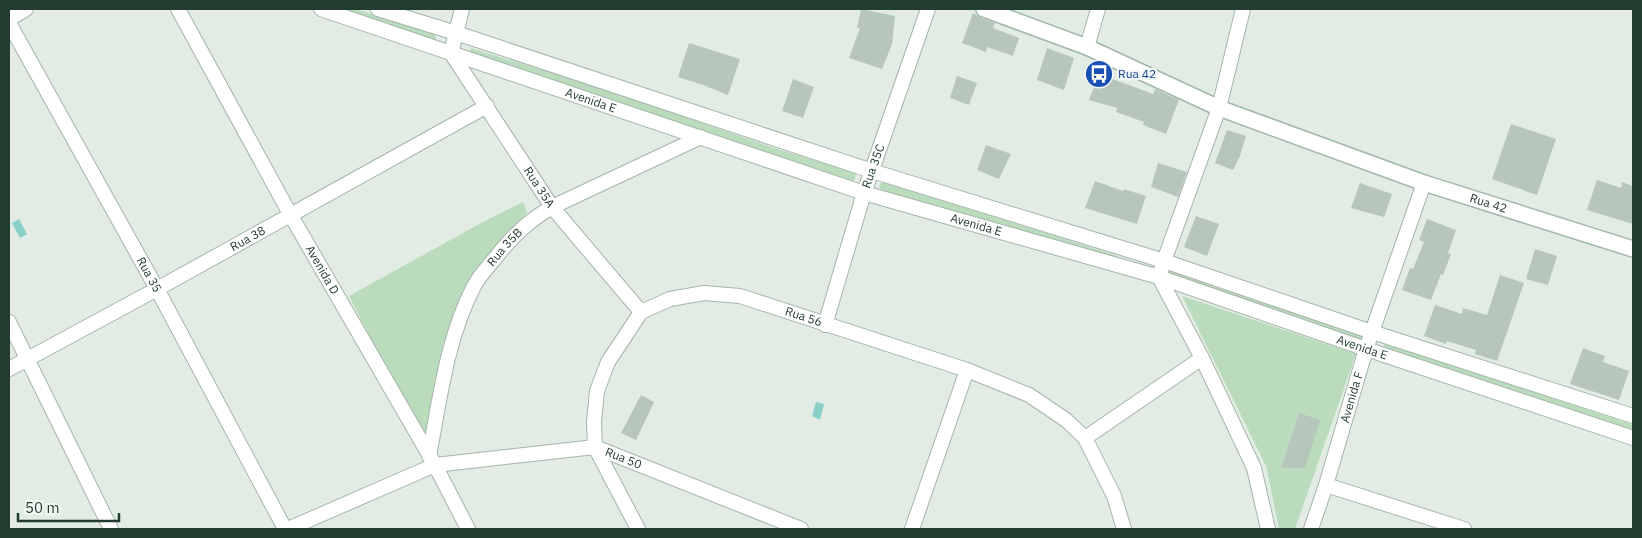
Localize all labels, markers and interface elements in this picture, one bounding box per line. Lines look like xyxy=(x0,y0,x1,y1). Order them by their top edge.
bus stop icon: Rua 42 xyxy=(1084,59,1114,89)
place label: Rua 42 xyxy=(1118,66,1156,81)
street label: Avenida E xyxy=(564,84,619,116)
street label: Rua 35C xyxy=(858,142,888,190)
street label: Rua 35A xyxy=(521,164,559,211)
street label: Rua 42 xyxy=(1468,190,1509,216)
street label: Avenida E xyxy=(949,210,1004,239)
street label: Rua 38 xyxy=(227,222,268,254)
street label: Rua 35B xyxy=(484,224,525,269)
street label: Avenida D xyxy=(303,242,343,297)
street label: Rua 35 xyxy=(134,254,165,295)
street label: Rua 56 xyxy=(783,303,824,329)
street label: Avenida E xyxy=(1335,331,1390,363)
street label: Avenida F xyxy=(1337,369,1366,424)
street label: Rua 50 xyxy=(603,444,644,472)
scale bar xyxy=(18,490,119,522)
text: 50 m xyxy=(25,498,60,517)

